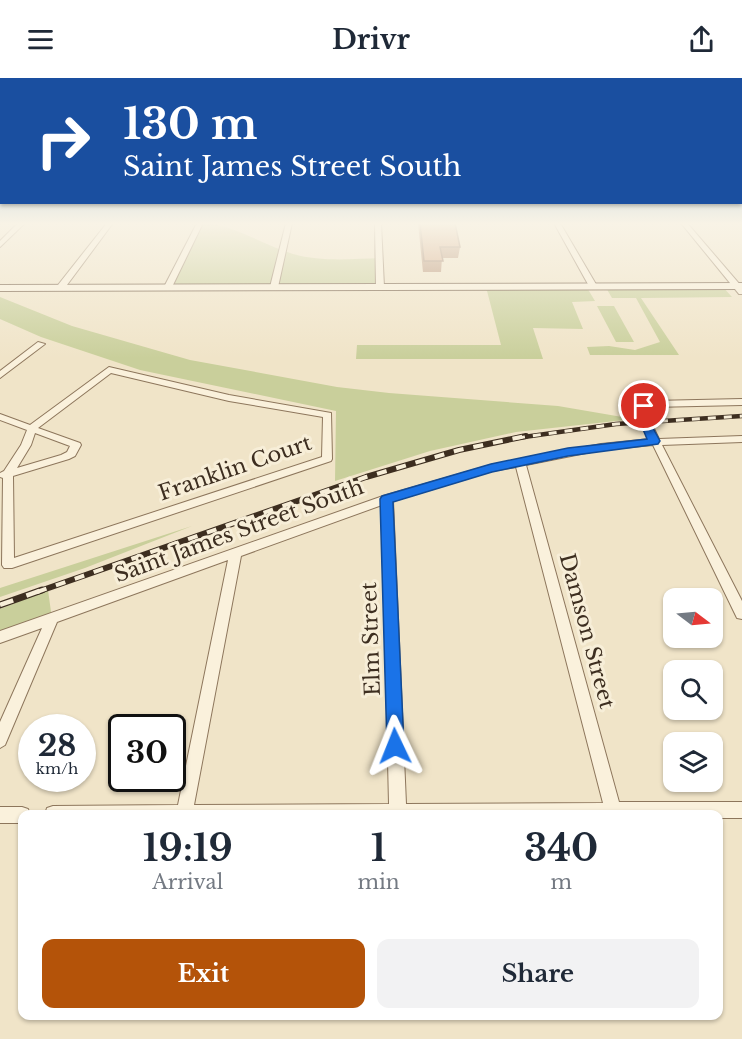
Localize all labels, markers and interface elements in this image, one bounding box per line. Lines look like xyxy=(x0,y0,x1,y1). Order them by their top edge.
icon: menu xyxy=(24,23,57,56)
text: Drivr xyxy=(332,23,410,56)
icon: share xyxy=(685,23,718,56)
text: 130 m xyxy=(123,98,257,150)
icon: right xyxy=(24,102,102,180)
text: Saint James Street South xyxy=(123,150,461,183)
pin xyxy=(618,380,669,431)
icon: arrive xyxy=(627,389,660,422)
street label: Franklin Court xyxy=(155,430,315,506)
street label: Saint James Street South xyxy=(111,474,367,588)
street label: Damson Street xyxy=(554,551,620,711)
street label: Elm Street xyxy=(356,582,386,696)
north arrow xyxy=(663,588,723,648)
map controls xyxy=(663,588,723,792)
button: search xyxy=(663,660,723,720)
speed limit sign: 30 xyxy=(108,714,186,792)
position arrow xyxy=(363,714,427,778)
text: 28 xyxy=(38,727,76,764)
button: layers xyxy=(663,732,723,792)
text: km/h xyxy=(36,759,78,778)
text: 19:19 xyxy=(143,826,233,871)
text: 1 xyxy=(371,826,386,871)
text: 340 xyxy=(524,826,598,871)
text: Arrival xyxy=(152,870,223,894)
text: min xyxy=(358,870,400,894)
text: m xyxy=(551,870,572,894)
button: Exit xyxy=(42,939,365,1008)
button: Share xyxy=(377,939,699,1008)

